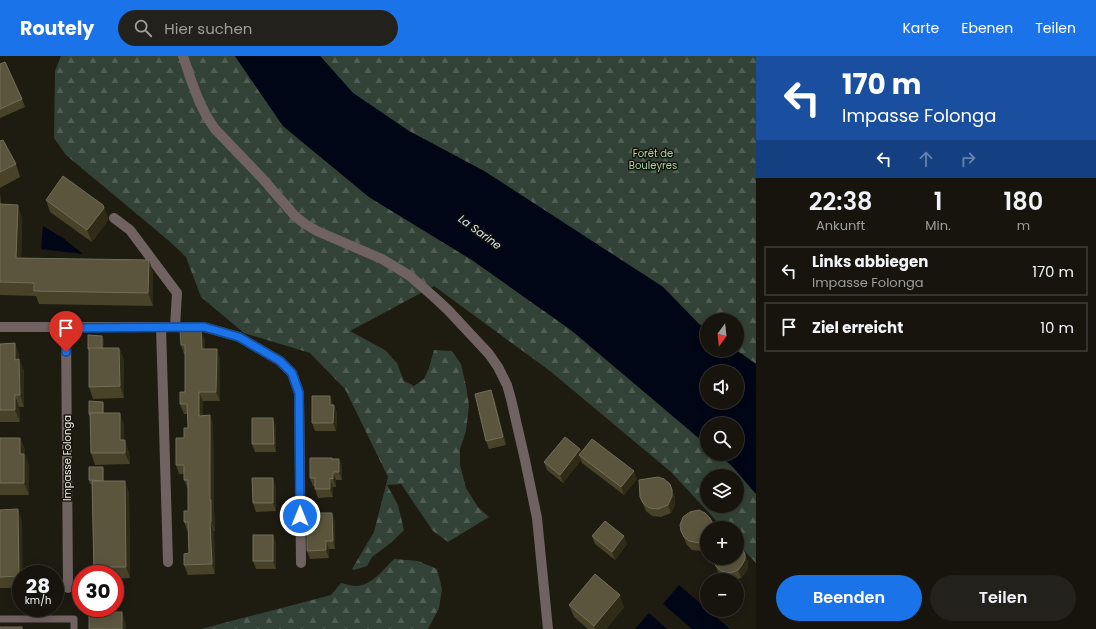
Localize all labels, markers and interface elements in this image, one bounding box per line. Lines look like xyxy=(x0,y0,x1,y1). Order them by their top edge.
search box xyxy=(118,10,398,46)
text: Routely xyxy=(20,15,94,42)
icon: search xyxy=(132,17,154,39)
text: Hier suchen xyxy=(164,18,252,39)
text: Karte xyxy=(902,18,939,38)
text: Ebenen xyxy=(961,18,1013,38)
text: Teilen xyxy=(1035,18,1076,38)
text: 170 m xyxy=(842,65,921,104)
icon: left xyxy=(776,72,828,124)
text: Impasse Folonga xyxy=(842,103,996,128)
park label: Forêt de Bouleyres xyxy=(629,146,677,173)
icon: left xyxy=(873,148,895,170)
icon: ahead xyxy=(915,148,937,170)
icon: right xyxy=(957,148,979,170)
text: 22:38 xyxy=(809,185,872,218)
text: 1 xyxy=(934,185,942,218)
text: 180 xyxy=(1004,185,1043,218)
water label: La Sarine xyxy=(455,211,505,253)
text: Ankunft xyxy=(816,216,865,235)
text: Min. xyxy=(925,216,951,235)
text: m xyxy=(1017,216,1030,235)
text: Links abbiegen xyxy=(812,251,928,272)
icon: left xyxy=(778,260,800,282)
text: 170 m xyxy=(1032,261,1074,282)
text: Impasse Folonga xyxy=(812,273,924,292)
pin xyxy=(49,311,83,352)
north arrow xyxy=(700,313,744,357)
map controls xyxy=(700,313,744,617)
icon: arrive xyxy=(778,316,800,338)
icon: arrive xyxy=(55,317,77,339)
text: Ziel erreicht xyxy=(812,317,903,338)
text: 10 m xyxy=(1040,317,1074,338)
button: sound xyxy=(700,365,744,409)
street label: Impasse Folonga xyxy=(60,415,75,501)
button: search xyxy=(700,417,744,461)
button: layers xyxy=(700,469,744,513)
position arrow xyxy=(279,495,321,537)
button: + xyxy=(700,521,744,565)
speed limit sign: 30 xyxy=(72,565,124,617)
text: 28 xyxy=(26,572,50,600)
button: − xyxy=(700,573,744,617)
button: Beenden xyxy=(776,575,922,621)
button: Teilen xyxy=(930,575,1076,621)
text: km/h xyxy=(25,593,51,608)

